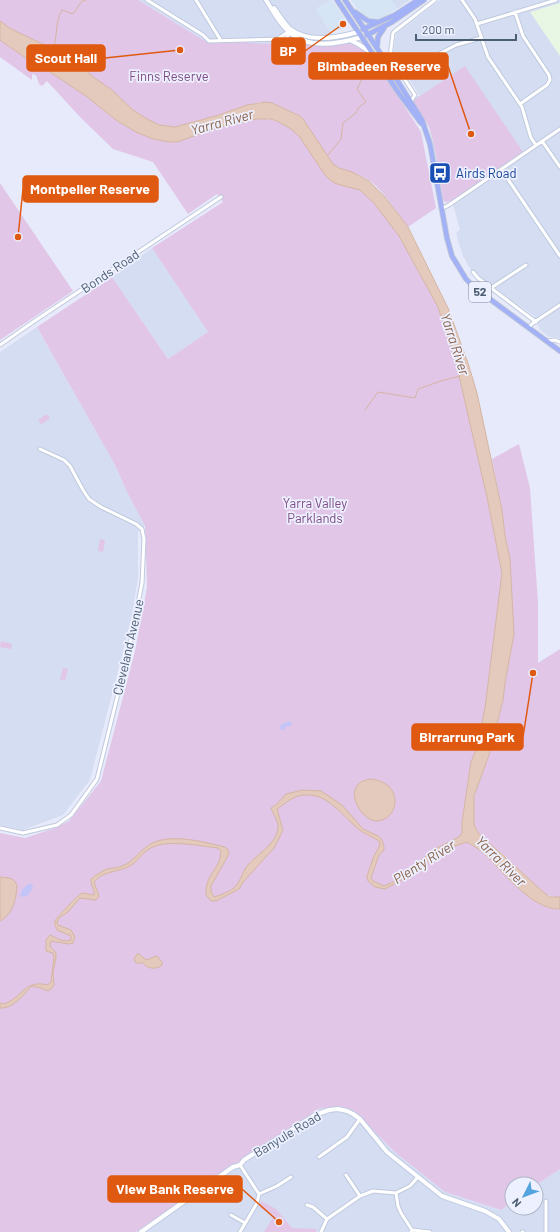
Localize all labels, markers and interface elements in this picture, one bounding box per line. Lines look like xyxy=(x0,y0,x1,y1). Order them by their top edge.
scale bar xyxy=(416,16,516,42)
text: 200 m xyxy=(422,22,454,36)
callout: BP xyxy=(272,38,305,64)
text: BP xyxy=(279,42,297,59)
callout: Scout Hall xyxy=(27,45,105,71)
text: Scout Hall xyxy=(35,49,97,66)
callout: Bimbadeen Reserve xyxy=(309,53,448,79)
text: Bimbadeen Reserve xyxy=(317,57,441,74)
park label: Finns Reserve xyxy=(129,68,209,84)
water label: Yarra River xyxy=(189,105,256,138)
bus stop icon: Airds Road xyxy=(427,160,453,186)
place label: Airds Road xyxy=(456,165,517,181)
callout: Montpelier Reserve xyxy=(23,176,158,202)
text: Montpelier Reserve xyxy=(30,180,150,197)
street label: Bonds Road xyxy=(78,246,142,296)
road number: 52 xyxy=(469,282,491,302)
water label: Yarra River xyxy=(437,311,474,378)
park label: Yarra Valley Parklands xyxy=(283,495,347,526)
street label: Cleveland Avenue xyxy=(109,597,147,697)
callout: Birrarrung Park xyxy=(412,724,523,750)
text: Birrarrung Park xyxy=(419,728,515,745)
water label: Yarra River xyxy=(473,832,531,890)
water label: Plenty River xyxy=(390,835,459,887)
street label: Banyule Road xyxy=(250,1108,324,1160)
callout: View Bank Reserve xyxy=(108,1176,242,1202)
north arrow xyxy=(504,1176,544,1216)
text: View Bank Reserve xyxy=(116,1180,234,1197)
text: N xyxy=(509,1196,523,1210)

